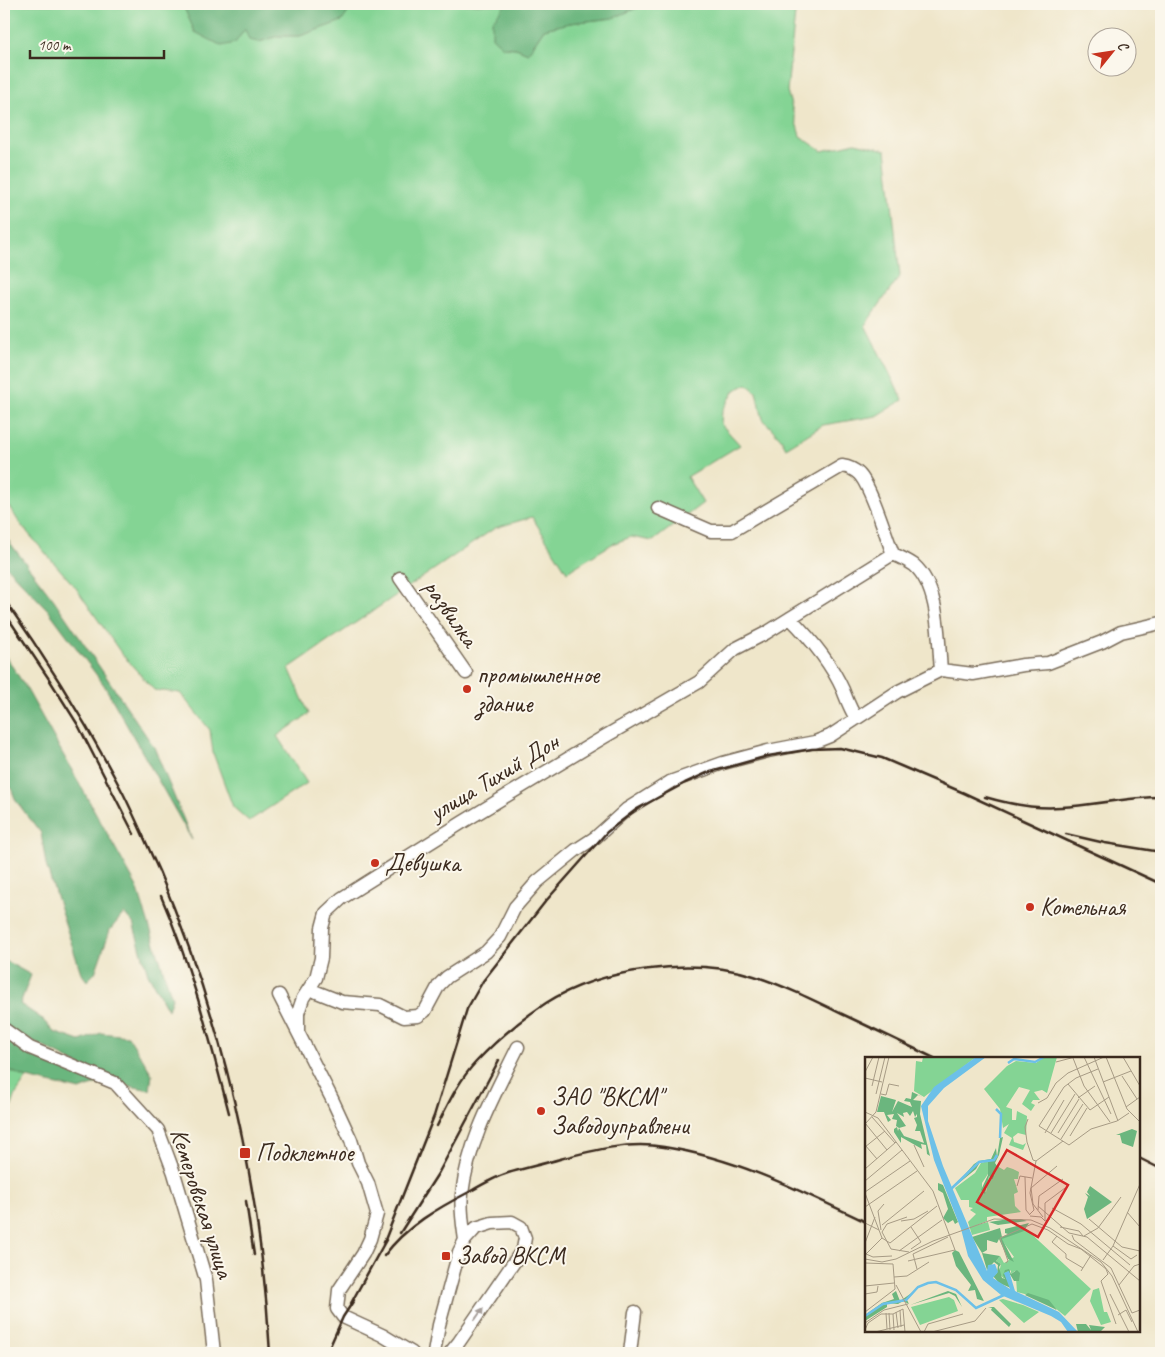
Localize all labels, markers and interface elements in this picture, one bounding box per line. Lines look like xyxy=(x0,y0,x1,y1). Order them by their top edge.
scale bar xyxy=(30,28,164,60)
north arrow xyxy=(1088,28,1138,78)
text: 100 m xyxy=(38,36,72,55)
text: С xyxy=(1114,39,1133,55)
street label: развилка xyxy=(416,573,487,655)
place label: промышленное здание xyxy=(474,659,601,721)
marker: промышленное здание xyxy=(461,683,473,695)
street label: улица Тихий Дон xyxy=(422,725,566,829)
place label: Девушка xyxy=(385,847,463,879)
marker: Девушка xyxy=(369,857,381,869)
place label: Котельная xyxy=(1040,891,1127,923)
marker: Котельная xyxy=(1024,901,1036,913)
inset map xyxy=(865,1057,1140,1332)
place label: ЗАО "ВКСМ" Заводоуправлени xyxy=(551,1081,691,1142)
marker: ЗАО "ВКСМ" Заводоуправлени xyxy=(535,1105,547,1117)
street label: Кемеровская улица xyxy=(163,1124,242,1284)
place label: Подклетное xyxy=(256,1137,355,1169)
marker: Подклетное xyxy=(238,1146,252,1160)
place label: Завод ВКСМ xyxy=(456,1240,567,1272)
marker: Завод ВКСМ xyxy=(440,1250,452,1262)
one-way arrow xyxy=(474,1307,484,1321)

